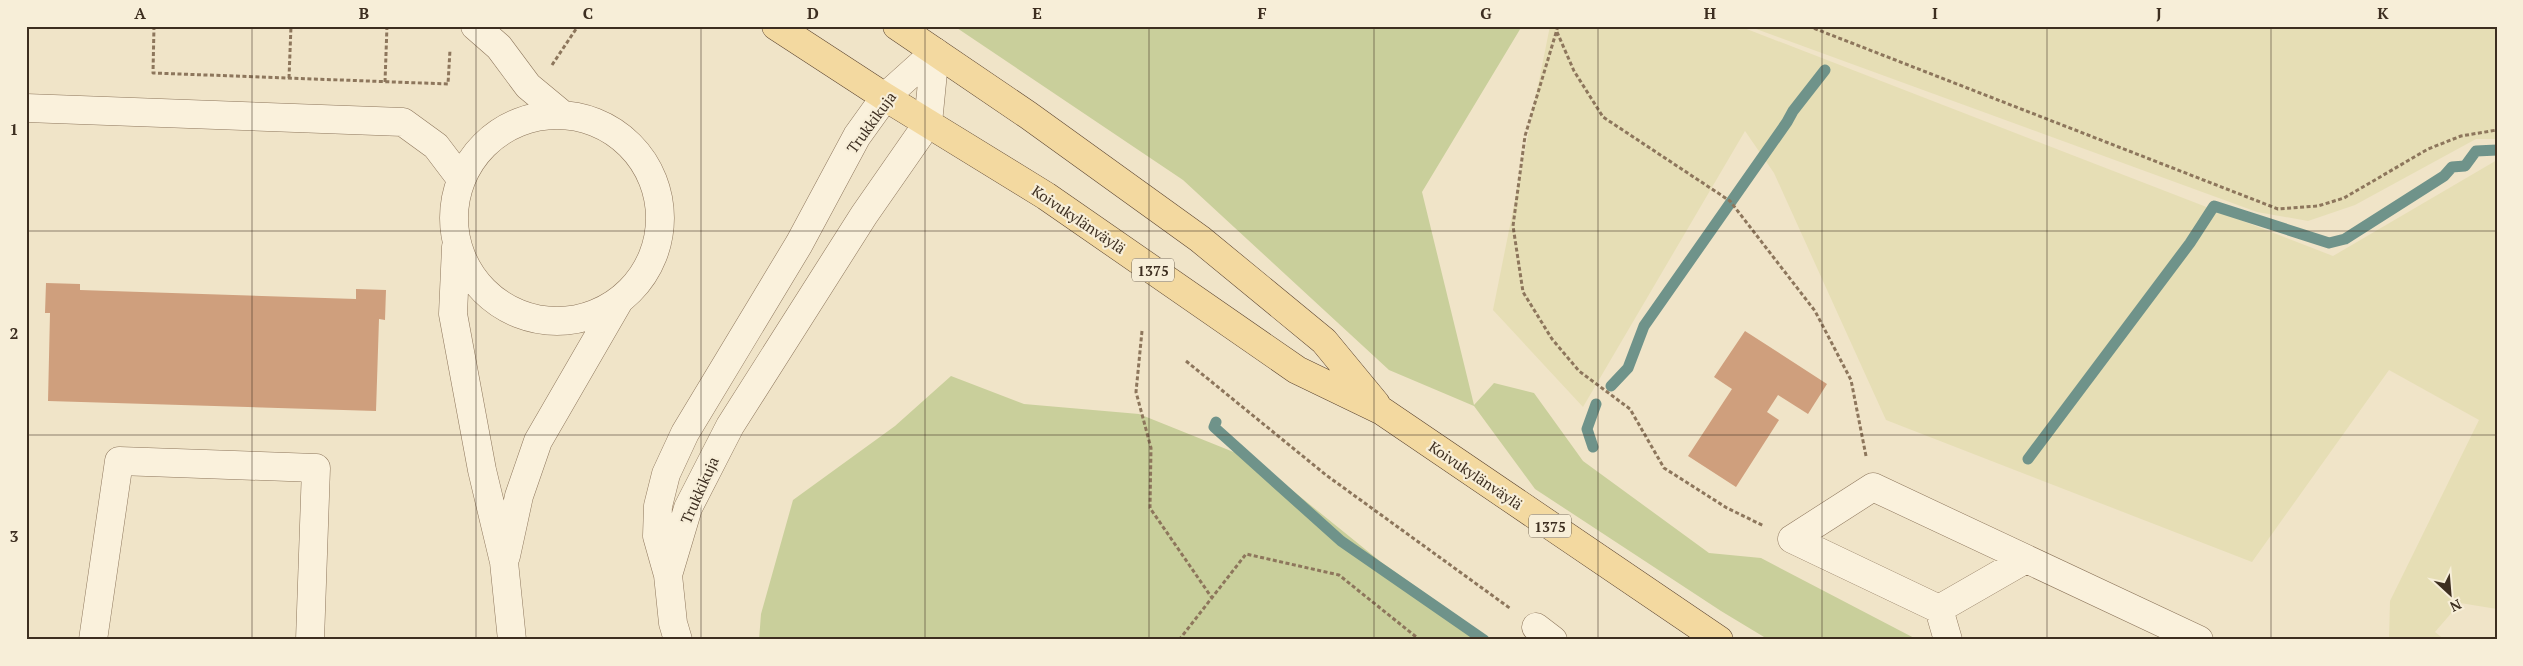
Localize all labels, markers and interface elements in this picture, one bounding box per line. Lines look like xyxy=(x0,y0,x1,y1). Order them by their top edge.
text: A xyxy=(134,2,146,24)
text: B xyxy=(359,2,369,24)
text: C xyxy=(583,2,593,24)
text: D xyxy=(807,2,819,24)
text: E xyxy=(1032,2,1042,24)
text: F xyxy=(1257,2,1267,24)
text: G xyxy=(1480,2,1492,24)
text: H xyxy=(1704,2,1716,24)
text: I xyxy=(1932,2,1938,24)
text: J xyxy=(2156,2,2162,24)
text: K xyxy=(2377,2,2389,24)
street label: Trukkikuja xyxy=(842,87,900,157)
text: 1 xyxy=(9,118,19,140)
street label: Koivukylänväylä xyxy=(1028,180,1130,258)
road number: 1375 xyxy=(1132,258,1174,282)
text: 2 xyxy=(9,322,19,344)
street label: Koivukylänväylä xyxy=(1425,436,1527,514)
street label: Trukkikuja xyxy=(675,453,723,527)
road number: 1375 xyxy=(1529,514,1571,538)
text: 3 xyxy=(9,525,19,547)
north arrow xyxy=(2426,568,2476,618)
text: N xyxy=(2447,595,2465,617)

